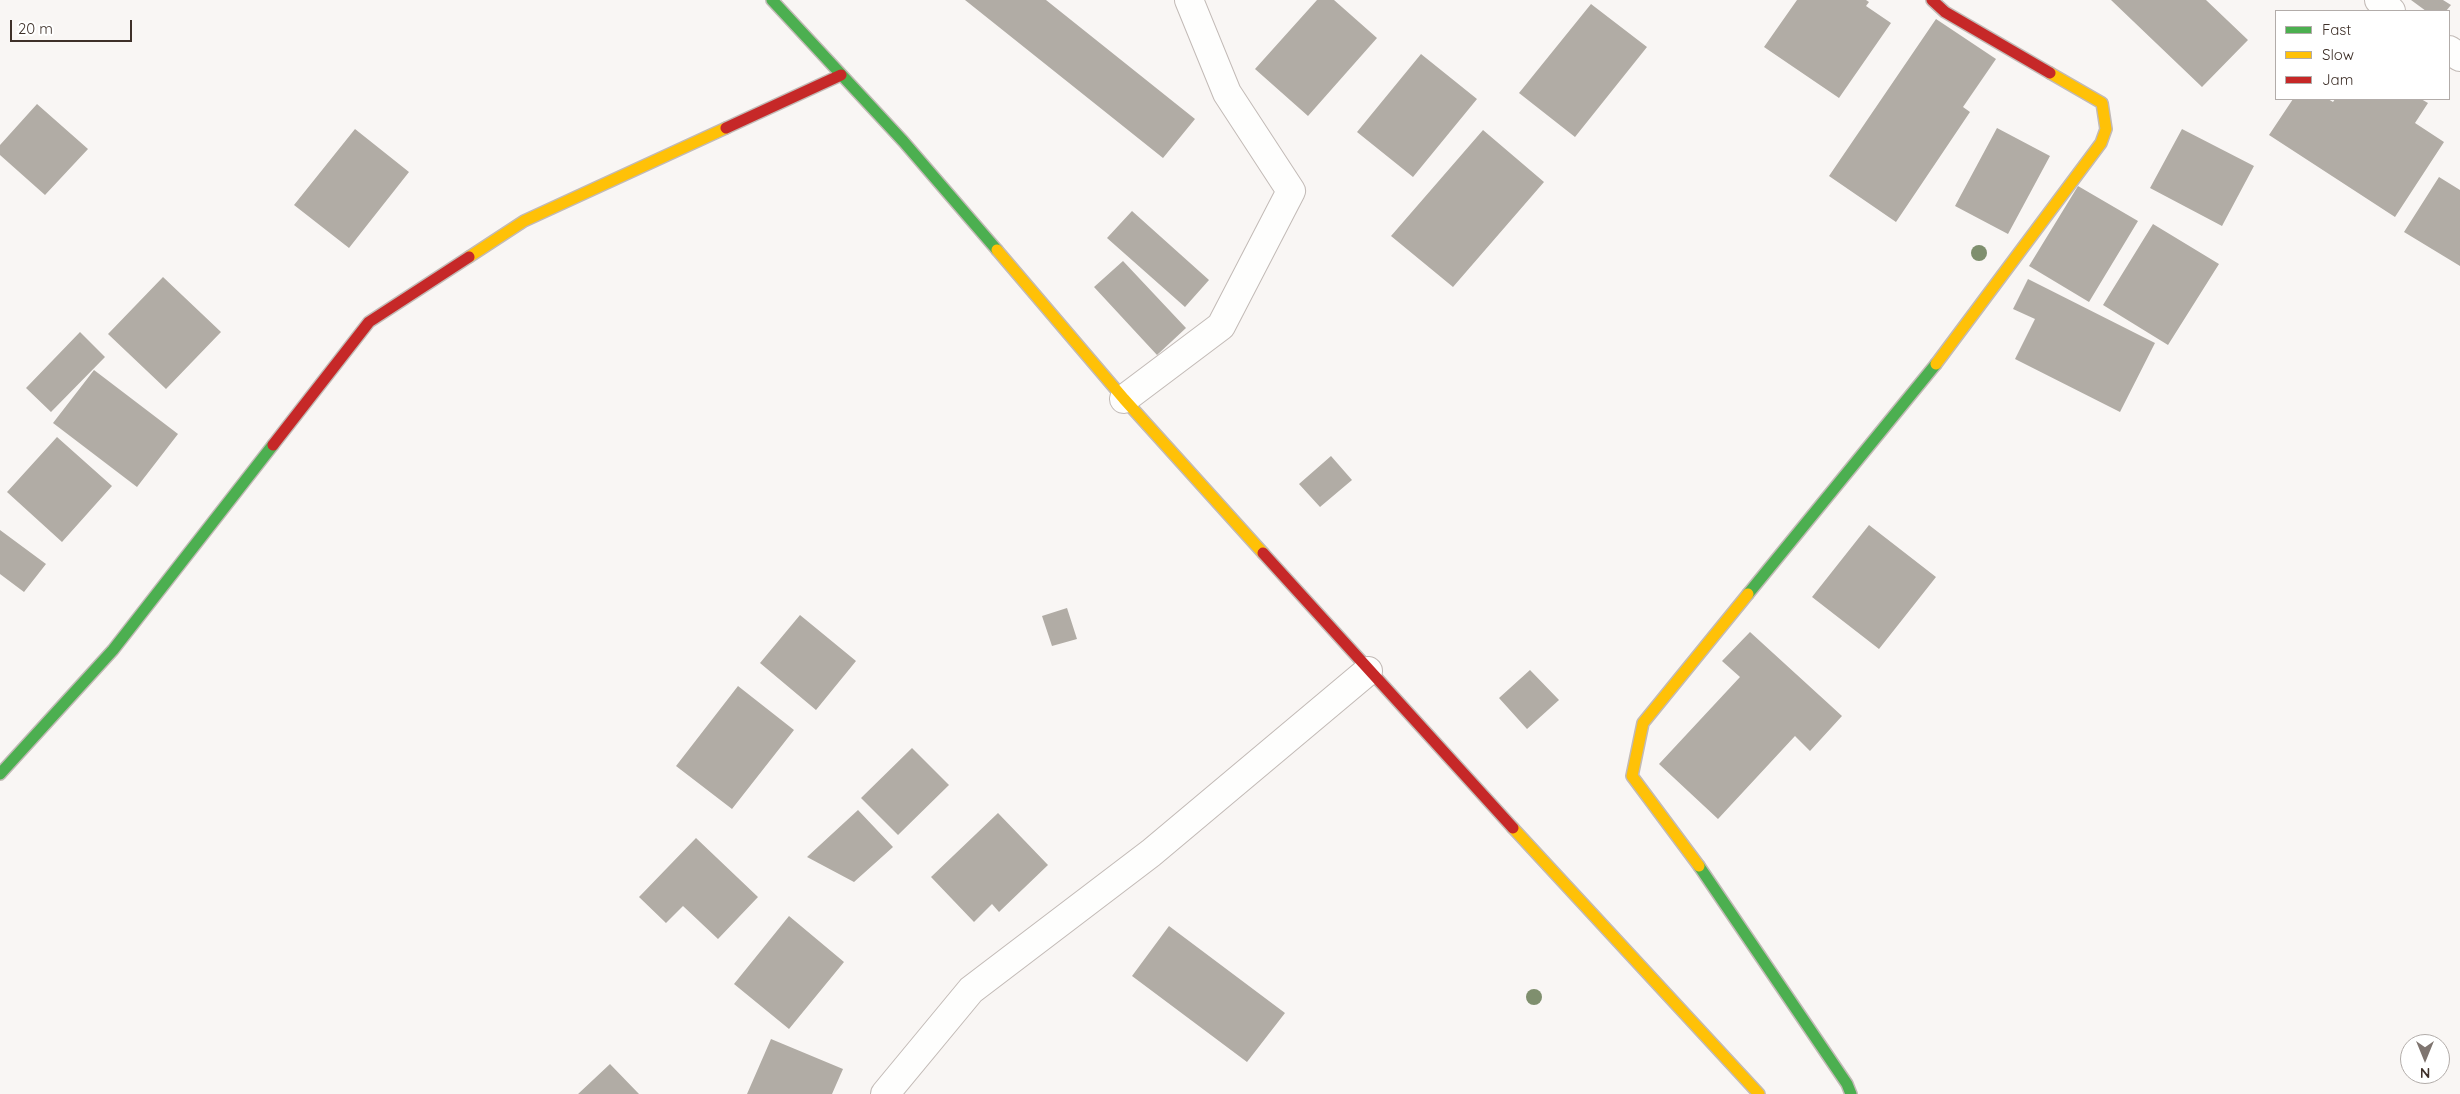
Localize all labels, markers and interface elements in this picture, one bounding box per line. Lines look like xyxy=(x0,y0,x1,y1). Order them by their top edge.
scale bar xyxy=(12,10,135,42)
legend xyxy=(2275,10,2450,100)
text: 20 m xyxy=(18,19,53,38)
text: Fast xyxy=(2322,20,2351,39)
text: Slow xyxy=(2322,45,2354,64)
text: Jam xyxy=(2322,70,2353,89)
north arrow xyxy=(2400,1034,2450,1084)
text: N xyxy=(2420,1064,2430,1082)

